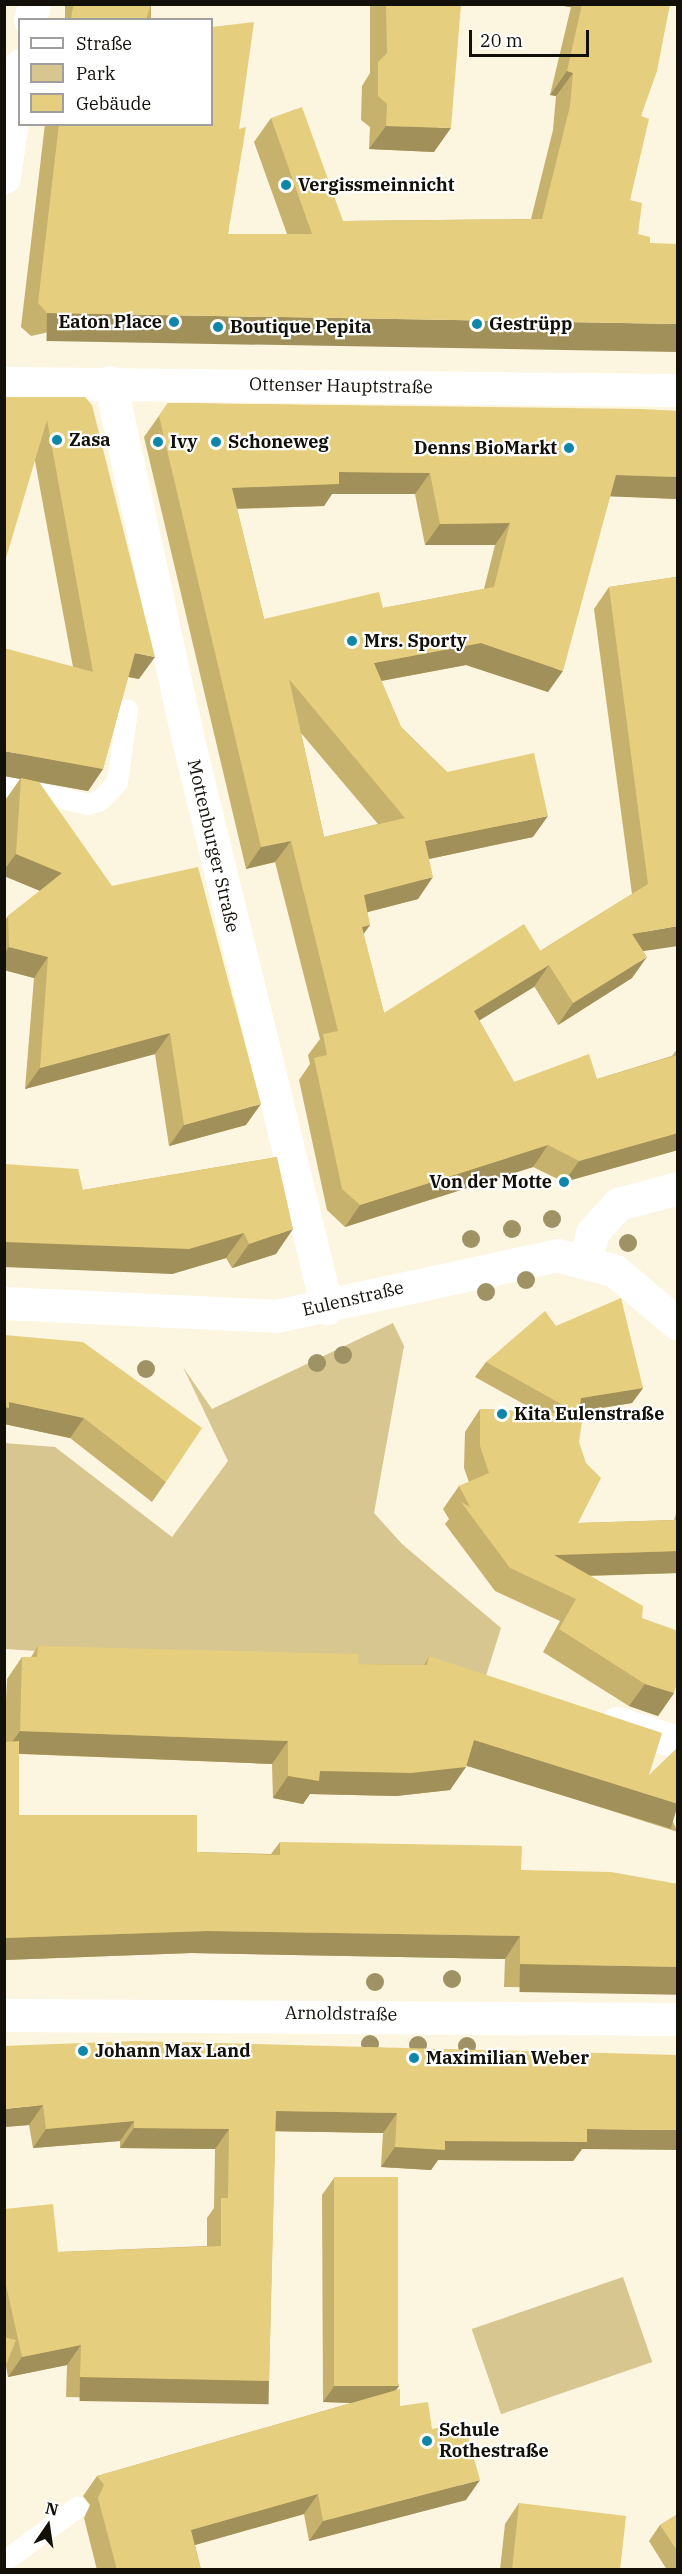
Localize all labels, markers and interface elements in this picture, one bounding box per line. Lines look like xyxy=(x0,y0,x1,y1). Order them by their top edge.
legend xyxy=(18,18,213,126)
scale bar xyxy=(472,18,592,56)
text: 20 m xyxy=(480,29,523,52)
text: Straße xyxy=(76,32,132,55)
text: Park xyxy=(76,62,115,85)
text: Gebäude xyxy=(76,92,151,115)
place label: Vergissmeinnicht xyxy=(298,174,454,196)
marker: Vergissmeinnicht xyxy=(279,178,293,192)
place label: Eaton Place xyxy=(58,311,162,333)
place label: Gestrüpp xyxy=(489,313,572,335)
marker: Eaton Place xyxy=(167,315,181,329)
place label: Boutique Pepita xyxy=(230,316,371,338)
marker: Gestrüpp xyxy=(470,317,484,331)
marker: Boutique Pepita xyxy=(211,320,225,334)
street label: Ottenser Hauptstraße xyxy=(249,374,433,398)
place label: Zasa xyxy=(69,429,111,451)
place label: Ivy xyxy=(170,431,198,453)
place label: Schoneweg xyxy=(228,431,329,453)
marker: Zasa xyxy=(50,433,64,447)
marker: Ivy xyxy=(151,435,165,449)
marker: Schoneweg xyxy=(209,435,223,449)
place label: Denns BioMarkt xyxy=(414,437,557,459)
marker: Denns BioMarkt xyxy=(562,441,576,455)
place label: Mrs. Sporty xyxy=(364,630,467,652)
marker: Mrs. Sporty xyxy=(345,634,359,648)
street label: Mottenburger Straße xyxy=(183,757,243,935)
place label: Von der Motte xyxy=(429,1171,552,1193)
marker: Von der Motte xyxy=(557,1175,571,1189)
street label: Eulenstraße xyxy=(300,1277,406,1321)
place label: Kita Eulenstraße xyxy=(514,1403,664,1425)
marker: Kita Eulenstraße xyxy=(495,1407,509,1421)
street label: Arnoldstraße xyxy=(285,2002,397,2026)
place label: Johann Max Land xyxy=(95,2040,251,2062)
marker: Johann Max Land xyxy=(76,2044,90,2058)
place label: Maximilian Weber xyxy=(426,2047,589,2069)
marker: Maximilian Weber xyxy=(407,2051,421,2065)
place label: Schule Rothestraße xyxy=(439,2420,549,2462)
marker: Schule Rothestraße xyxy=(420,2434,434,2448)
north arrow xyxy=(18,2496,78,2556)
text: N xyxy=(44,2497,60,2520)

